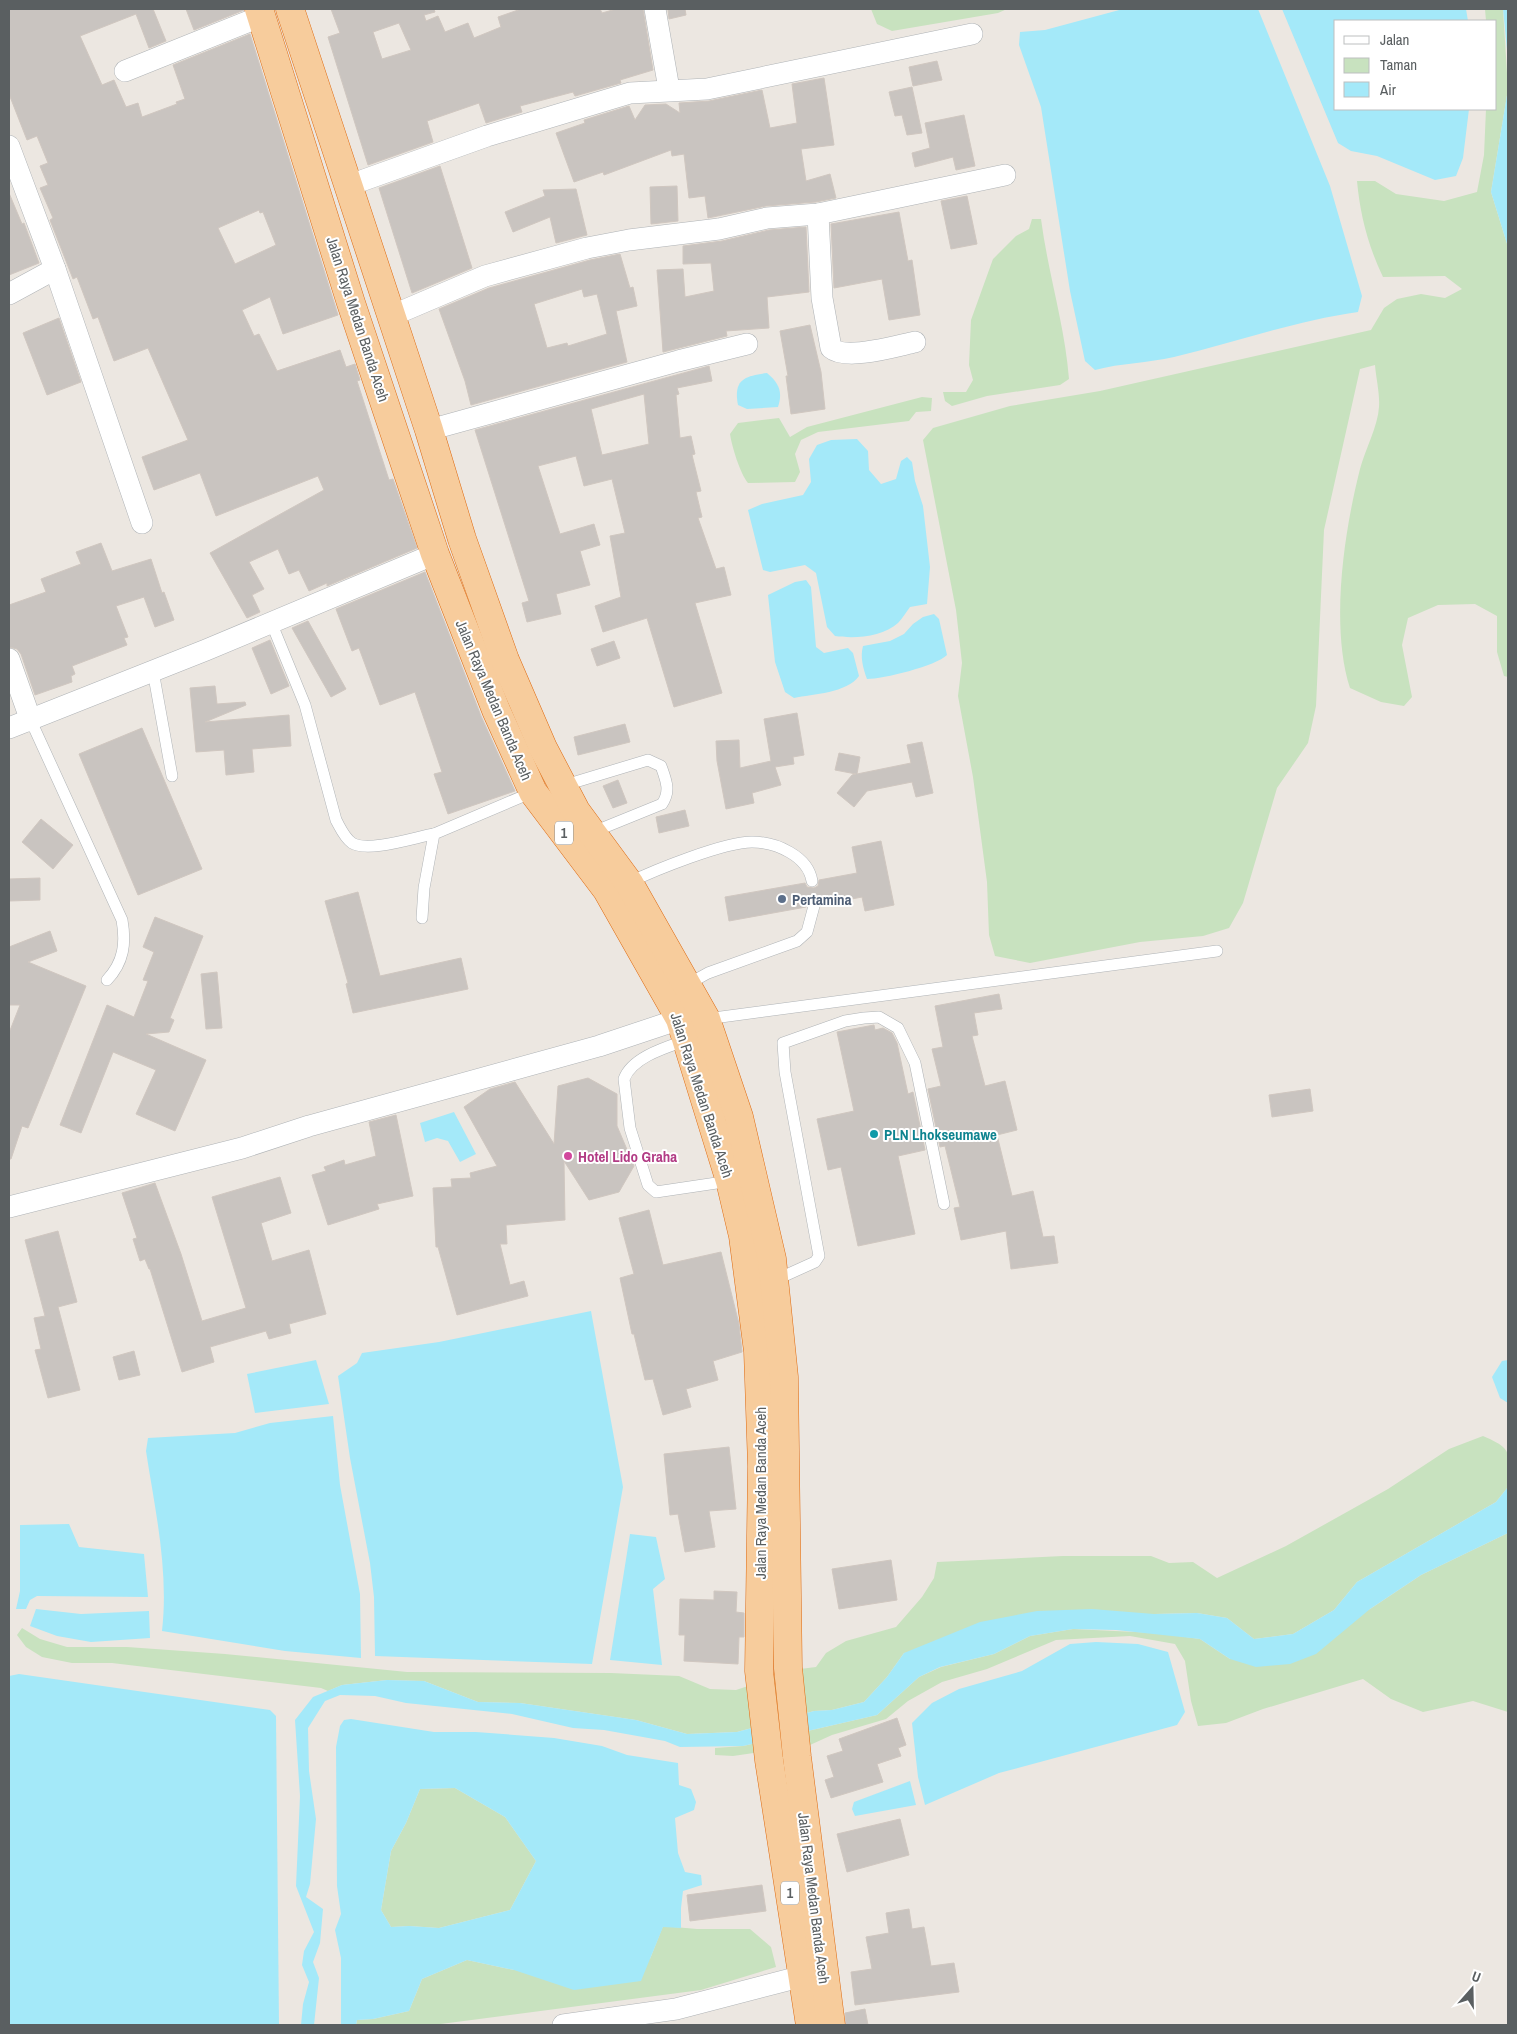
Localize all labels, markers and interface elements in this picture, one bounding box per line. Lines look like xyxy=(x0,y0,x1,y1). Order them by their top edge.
legend xyxy=(1334,20,1497,110)
text: Jalan xyxy=(1380,29,1409,50)
text: Taman xyxy=(1380,54,1417,75)
text: Air xyxy=(1379,79,1396,100)
street label: Jalan Raya Medan Banda Aceh xyxy=(321,234,395,404)
street label: Jalan Raya Medan Banda Aceh xyxy=(451,617,537,783)
road number: 1 xyxy=(555,821,573,844)
place label: Pertamina xyxy=(792,889,852,910)
marker: Pertamina xyxy=(776,893,788,905)
street label: Jalan Raya Medan Banda Aceh xyxy=(665,1010,739,1180)
place label: PLN Lhokseumawe xyxy=(884,1124,997,1145)
marker: PLN Lhokseumawe xyxy=(868,1128,880,1140)
place label: Hotel Lido Graha xyxy=(578,1146,677,1167)
marker: Hotel Lido Graha xyxy=(562,1150,574,1162)
street label: Jalan Raya Medan Banda Aceh xyxy=(750,1407,771,1579)
street label: Jalan Raya Medan Banda Aceh xyxy=(793,1811,835,1985)
road number: 1 xyxy=(781,1882,799,1905)
north arrow xyxy=(1447,1964,1497,2014)
text: U xyxy=(1469,1967,1483,1987)

